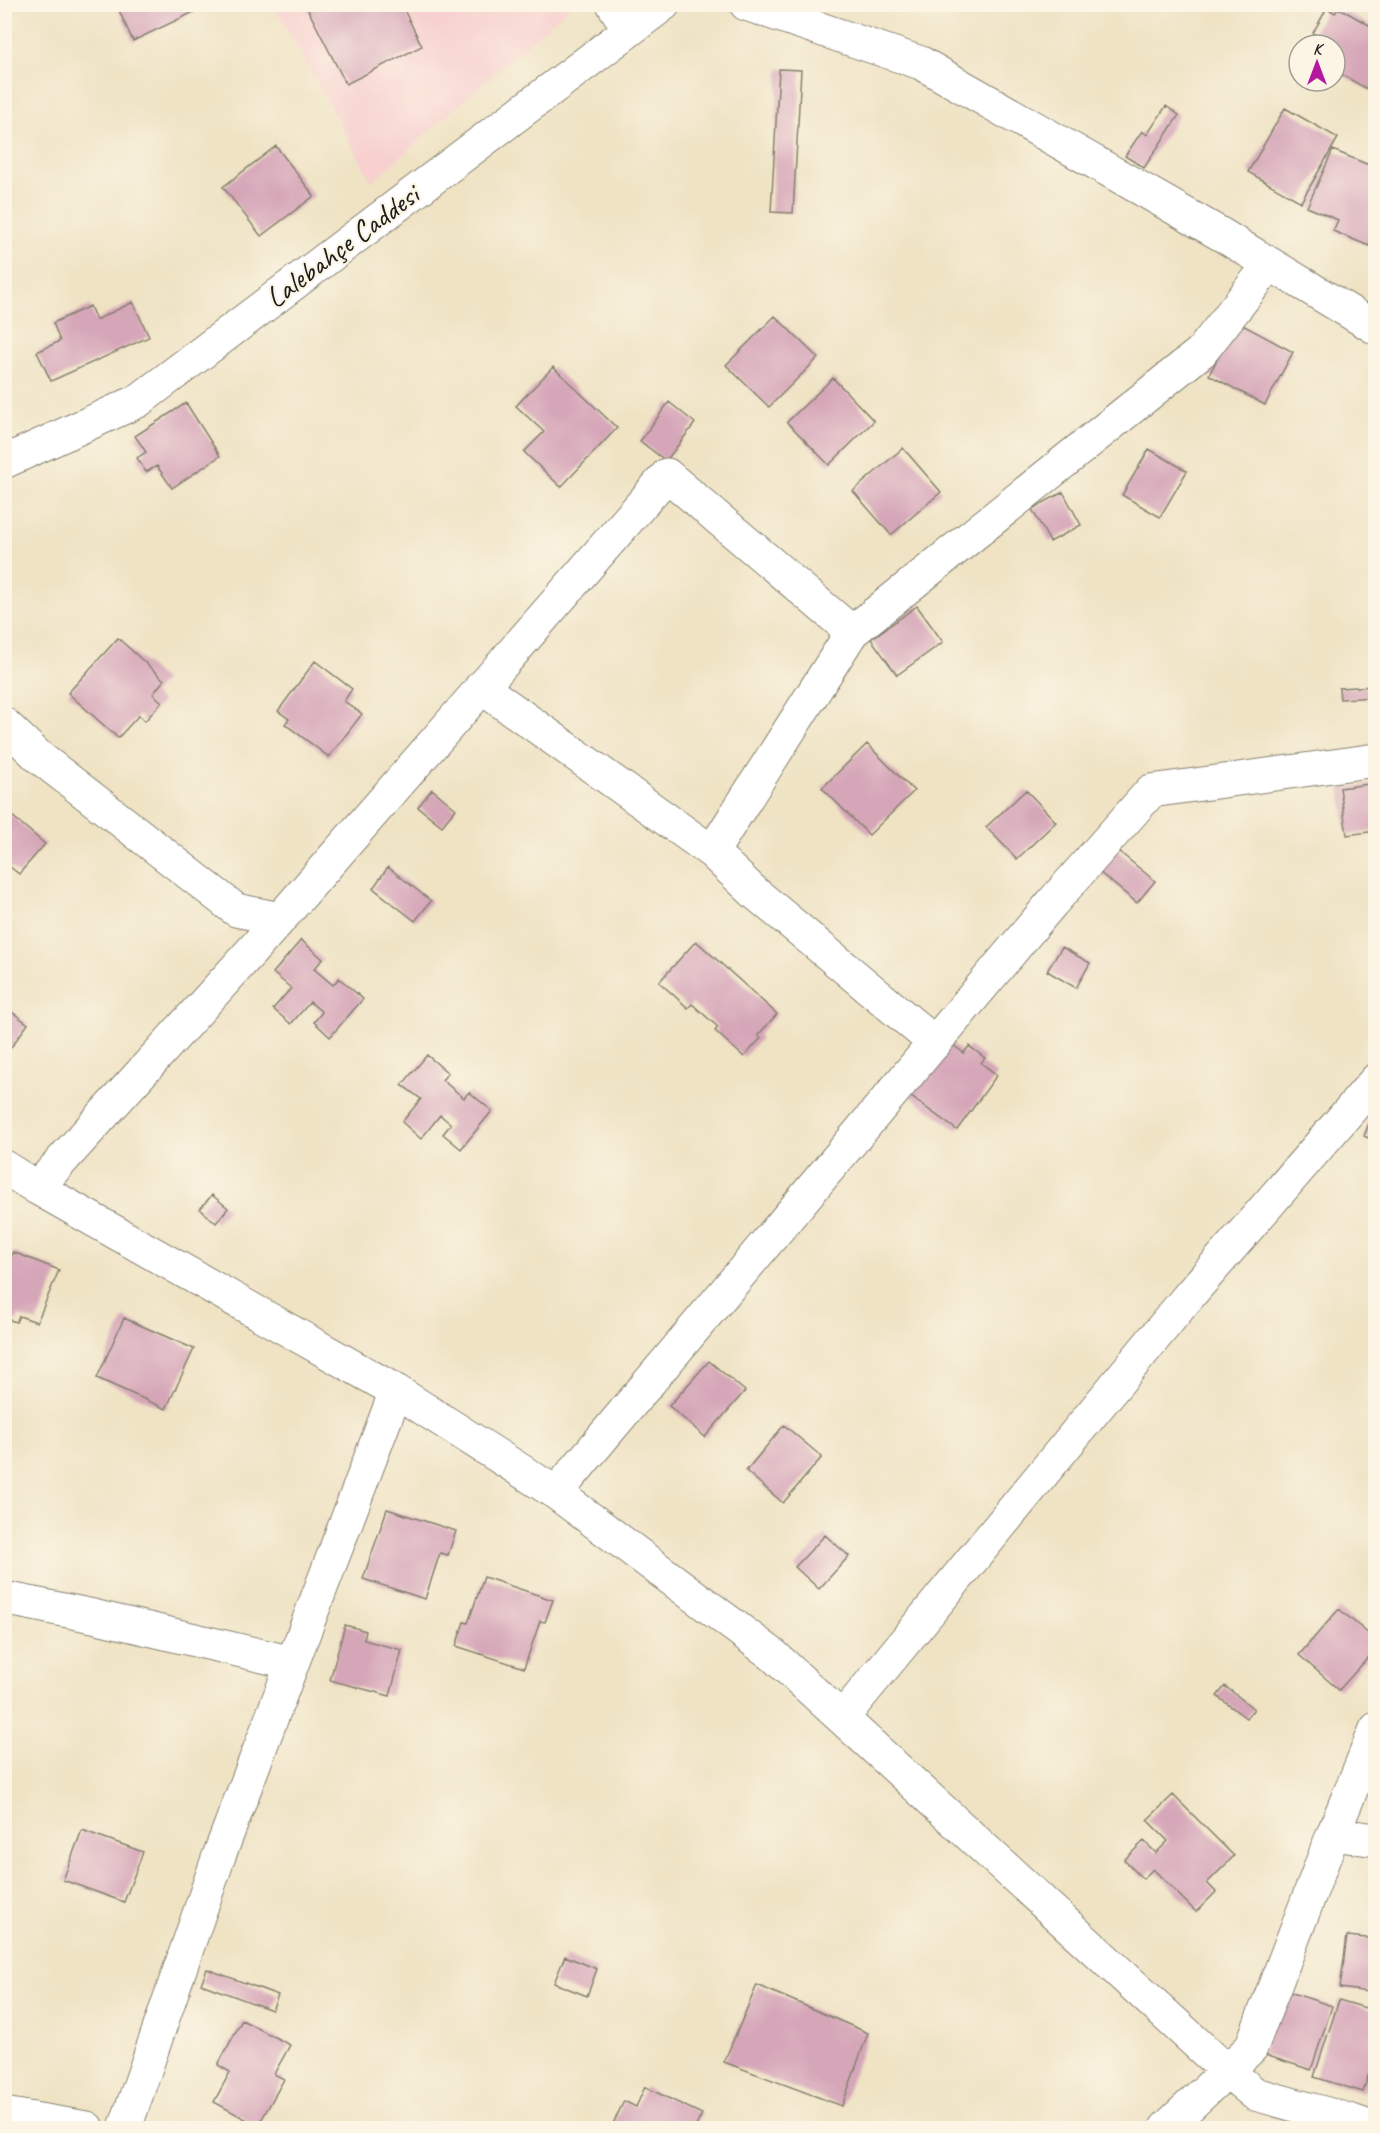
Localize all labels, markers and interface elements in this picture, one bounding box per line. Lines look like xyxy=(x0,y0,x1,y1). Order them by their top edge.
north arrow xyxy=(1287,33,1347,93)
text: K xyxy=(1313,39,1325,59)
street label: Lalebahçe Caddesi xyxy=(258,174,429,316)

